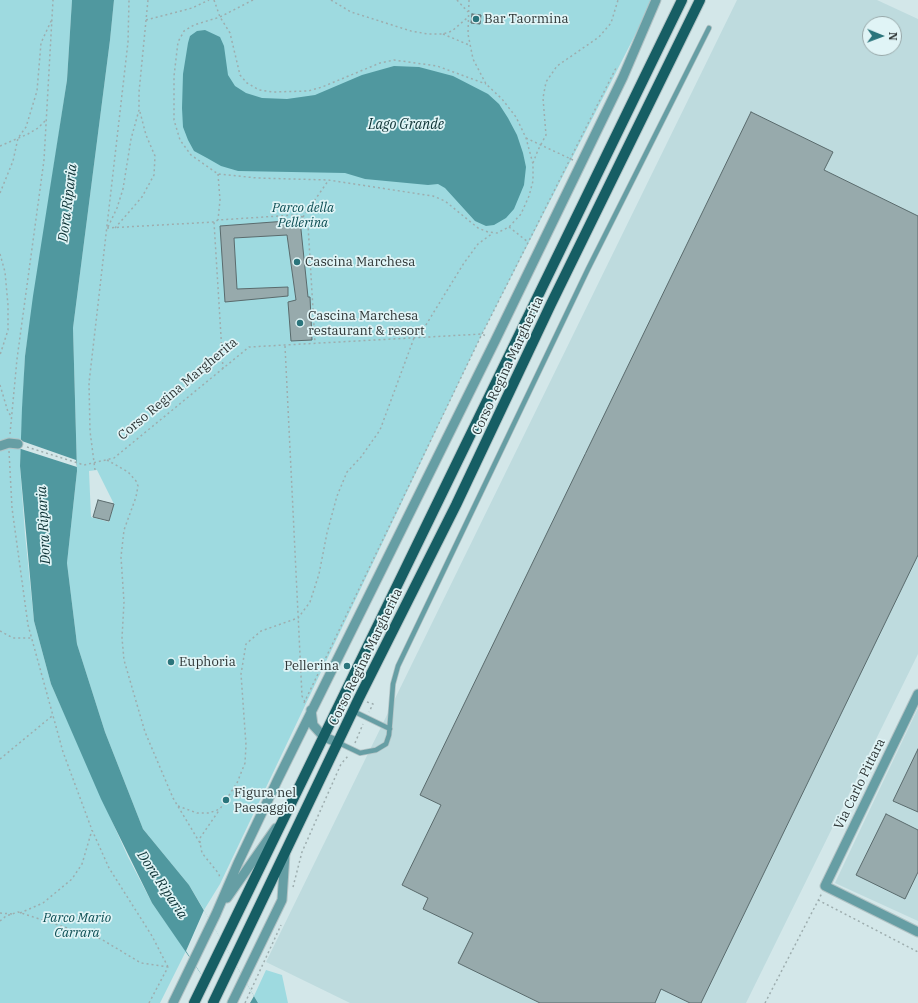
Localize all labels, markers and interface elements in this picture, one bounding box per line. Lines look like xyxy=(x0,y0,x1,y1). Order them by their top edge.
place label: Bar Taormina xyxy=(484,11,569,27)
marker: Bar Taormina xyxy=(471,14,481,24)
north arrow xyxy=(862,16,902,56)
text: N xyxy=(886,32,900,41)
water label: Lago Grande xyxy=(368,117,444,133)
water label: Dora Riparia xyxy=(55,163,81,243)
park label: Parco della Pellerina xyxy=(272,200,334,231)
place label: Cascina Marchesa xyxy=(305,254,415,270)
marker: Cascina Marchesa xyxy=(292,257,302,267)
street label: Corso Regina Margherita xyxy=(469,294,547,438)
place label: Cascina Marchesa restaurant & resort xyxy=(308,308,425,339)
marker: Cascina Marchesa restaurant & resort xyxy=(295,318,305,328)
street label: Corso Regina Margherita xyxy=(115,334,241,444)
water label: Dora Riparia xyxy=(34,485,54,565)
street label: Corso Regina Margherita xyxy=(326,586,406,728)
place label: Euphoria xyxy=(179,654,236,670)
marker: Euphoria xyxy=(166,657,176,667)
place label: Pellerina xyxy=(284,658,339,674)
marker: Pellerina xyxy=(342,661,352,671)
street label: Via Carlo Pittara xyxy=(831,736,889,832)
place label: Figura nel Paesaggio xyxy=(234,785,296,816)
marker: Figura nel Paesaggio xyxy=(221,795,231,805)
water label: Dora Riparia xyxy=(133,848,191,922)
park label: Parco Mario Carrara xyxy=(43,910,111,941)

